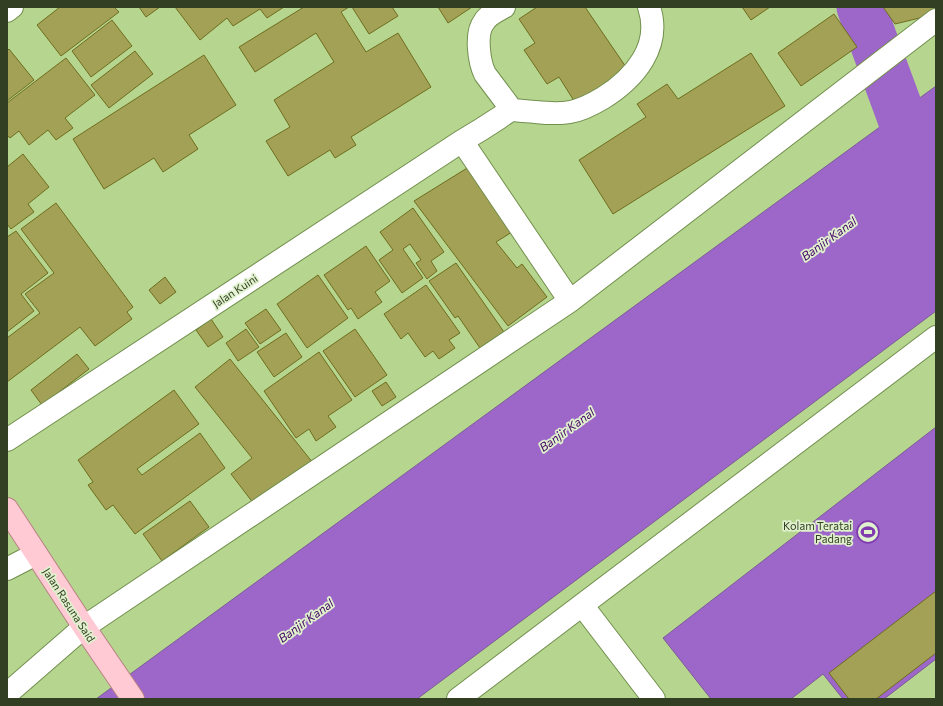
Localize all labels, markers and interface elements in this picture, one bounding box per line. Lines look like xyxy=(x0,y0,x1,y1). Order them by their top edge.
water label: Banjir Kanal xyxy=(798,213,859,263)
street label: Jalan Kuini xyxy=(210,271,260,311)
water label: Banjir Kanal xyxy=(536,404,597,454)
place label: Kolam Teratai Padang xyxy=(783,519,852,545)
sports icon: Kolam Teratai Padang xyxy=(855,519,881,545)
street label: Jalan Rasuna Said xyxy=(40,565,98,645)
water label: Banjir Kanal xyxy=(275,595,336,645)

